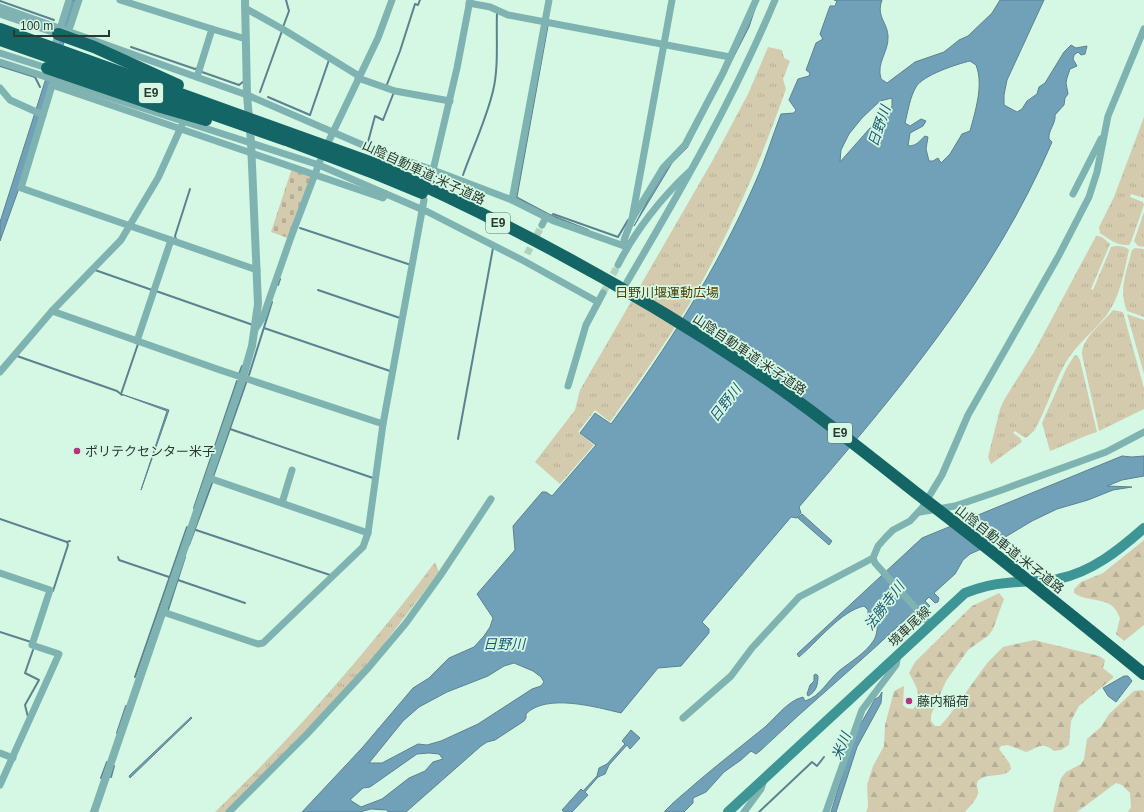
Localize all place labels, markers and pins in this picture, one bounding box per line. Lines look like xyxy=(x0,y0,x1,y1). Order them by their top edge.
place label: ポリテクセンター米子 xyxy=(85,444,215,459)
marker: ポリテクセンター米子 xyxy=(72,446,82,456)
place label: 藤内稲荷 xyxy=(917,694,969,709)
marker: 藤内稲荷 xyxy=(904,696,914,706)

